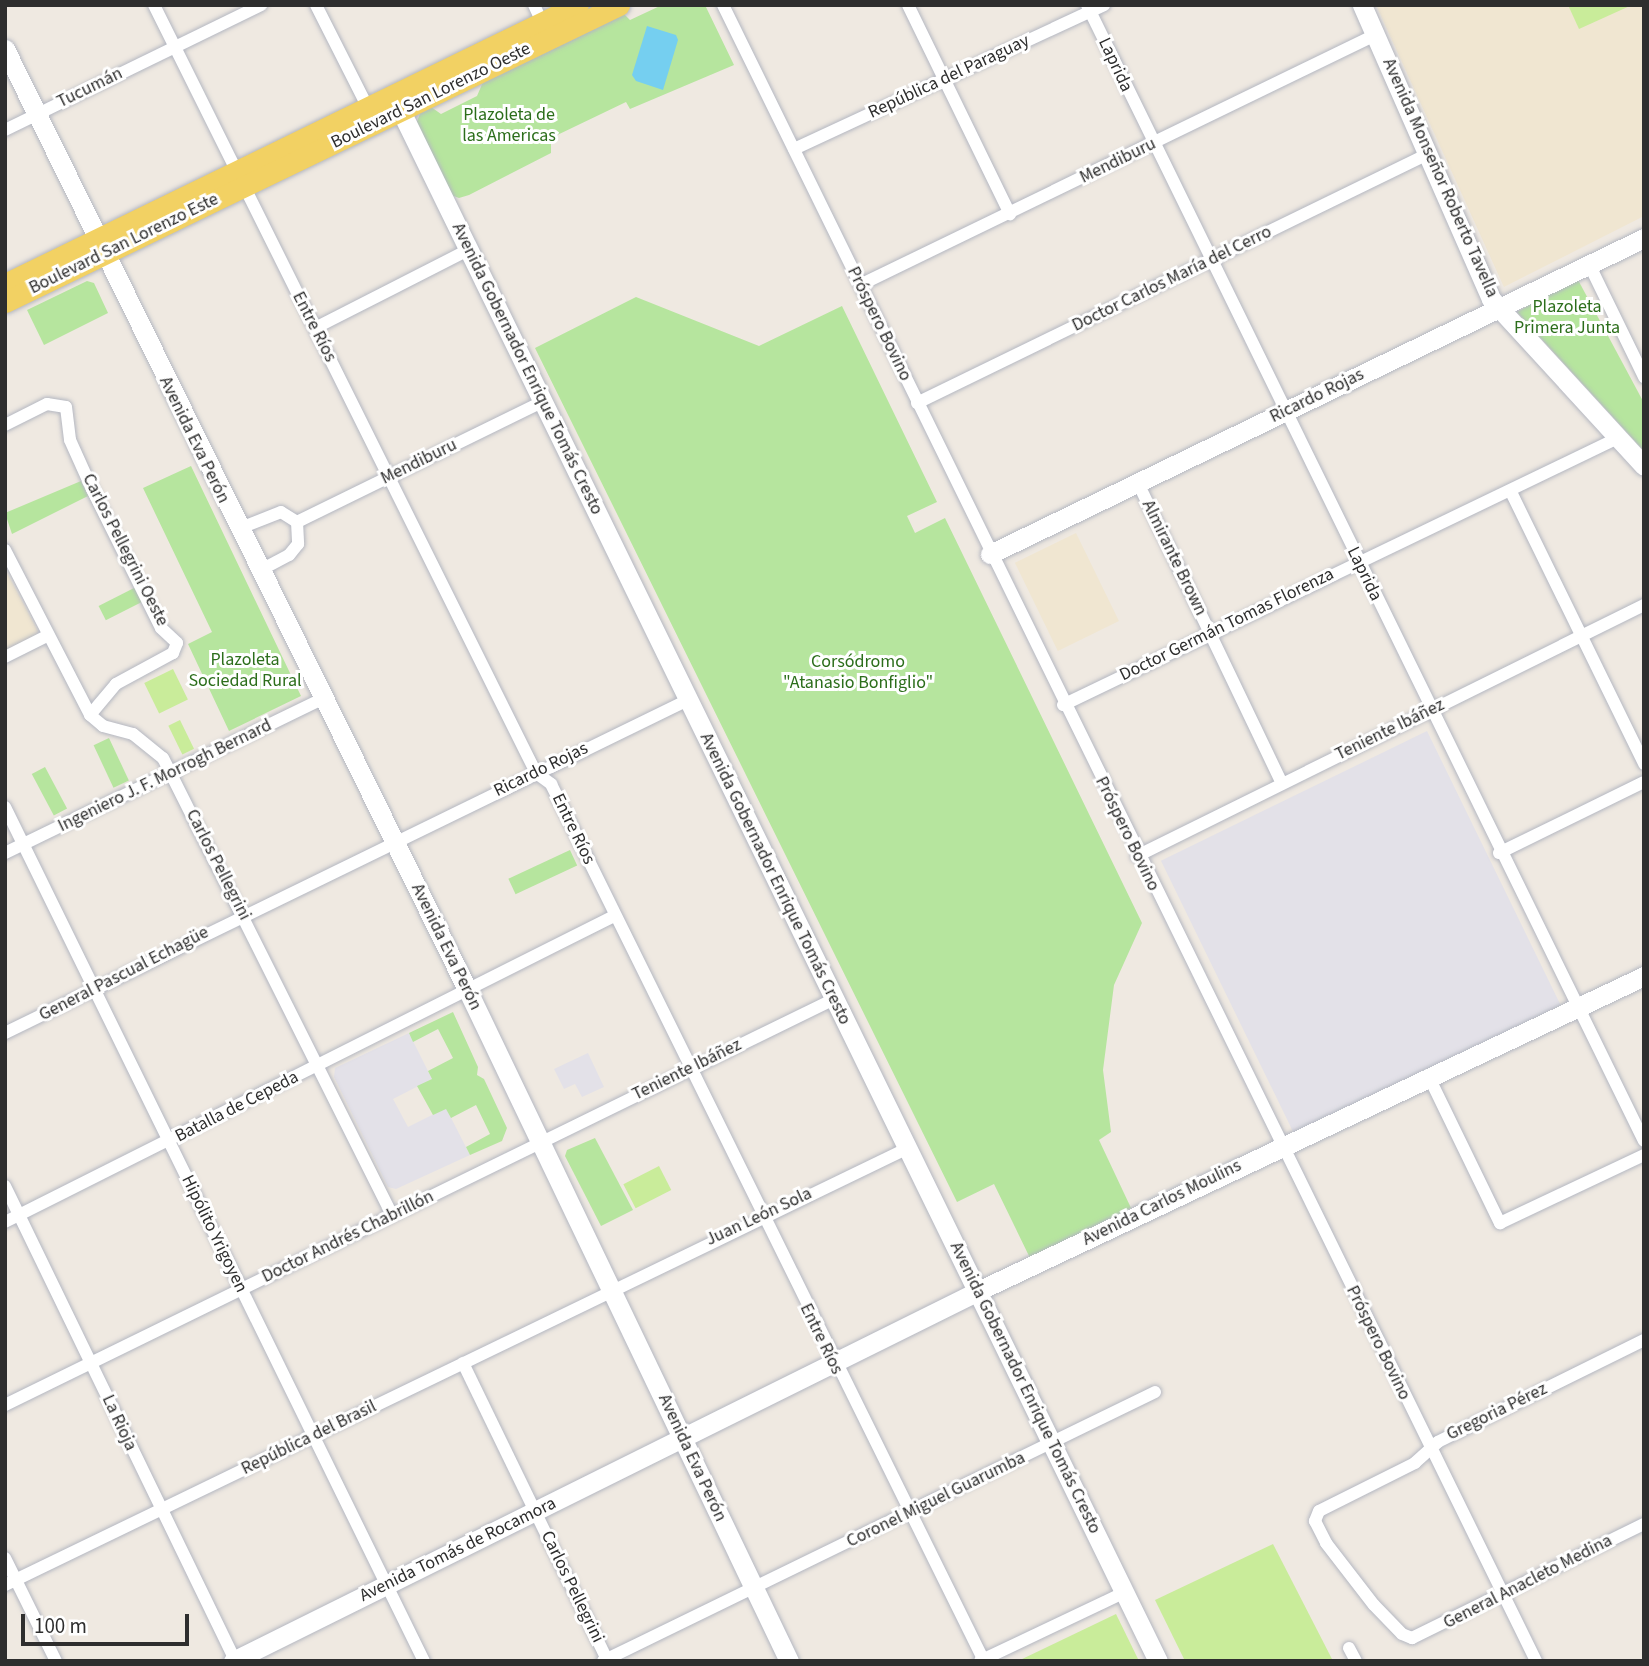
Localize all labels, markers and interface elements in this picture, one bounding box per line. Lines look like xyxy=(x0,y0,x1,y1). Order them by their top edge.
street label: República del Paraguay xyxy=(865,30,1033,124)
street label: Laprida xyxy=(1093,34,1137,96)
street label: Boulevard San Lorenzo Oeste xyxy=(328,38,534,154)
street label: Avenida Monseñor Roberto Tavella xyxy=(1377,55,1503,301)
street label: Tucumán xyxy=(54,63,126,113)
park label: Plazoleta de las Americas xyxy=(462,105,556,148)
street label: Mendiburu xyxy=(1076,133,1160,189)
street label: Boulevard San Lorenzo Este xyxy=(26,189,222,299)
street label: Avenida Gobernador Enrique Tomás Cresto xyxy=(447,220,607,518)
street label: Doctor Carlos María del Cerro xyxy=(1069,221,1275,337)
street label: Próspero Bovino xyxy=(842,263,916,385)
street label: Entre Ríos xyxy=(287,288,341,366)
park label: Plazoleta Primera Junta xyxy=(1514,297,1620,340)
street label: Ricardo Rojas xyxy=(1266,364,1368,428)
street label: Avenida Eva Perón xyxy=(154,373,234,507)
street label: Mendiburu xyxy=(377,434,461,490)
street label: Carlos Pellegrini Oeste xyxy=(77,470,173,630)
street label: Almirante Brown xyxy=(1137,497,1211,619)
street label: Laprida xyxy=(1342,543,1386,605)
street label: Doctor Germán Tomas Florenza xyxy=(1116,564,1338,686)
park label: Plazoleta Sociedad Rural xyxy=(188,650,302,692)
park label: Corsódromo "Atanasio Bonfiglio" xyxy=(783,652,933,694)
street label: Teniente Ibáñez xyxy=(1332,694,1448,766)
street label: Ingeniero J. F. Morrogh Bernard xyxy=(55,715,275,837)
street label: Avenida Gobernador Enrique Tomás Cresto xyxy=(695,730,855,1028)
street label: Ricardo Rojas xyxy=(490,738,592,802)
street label: Próspero Bovino xyxy=(1090,773,1164,895)
street label: Entre Ríos xyxy=(547,790,599,868)
street label: Carlos Pellegrini xyxy=(181,806,255,924)
street label: Avenida Eva Perón xyxy=(406,880,486,1014)
street label: General Pascual Echagüe xyxy=(36,922,212,1026)
street label: Teniente Ibáñez xyxy=(629,1034,745,1106)
street label: Batalla de Cepeda xyxy=(172,1067,302,1147)
street label: Avenida Carlos Moulins xyxy=(1079,1155,1245,1251)
street label: Hipólito Yrigoyen xyxy=(176,1172,252,1296)
street label: Juan León Sola xyxy=(702,1183,816,1251)
street label: Doctor Andrés Chabrillón xyxy=(259,1186,437,1288)
street label: Avenida Gobernador Enrique Tomás Cresto xyxy=(945,1239,1105,1537)
street label: Próspero Bovino xyxy=(1341,1282,1415,1404)
street label: Entre Ríos xyxy=(795,1300,847,1378)
street label: Gregoria Pérez xyxy=(1443,1378,1551,1446)
street label: Avenida Eva Perón xyxy=(653,1391,731,1525)
street label: La Rioja xyxy=(97,1392,141,1454)
street label: República del Brasil xyxy=(238,1396,380,1480)
street label: Coronel Miguel Guarumba xyxy=(843,1447,1029,1553)
street label: Avenida Tomás de Rocamora xyxy=(356,1493,560,1607)
street label: Carlos Pellegrini xyxy=(536,1528,608,1646)
street label: General Anacleto Medina xyxy=(1440,1530,1616,1634)
scale bar xyxy=(24,1600,192,1644)
text: 100 m xyxy=(34,1611,87,1641)

